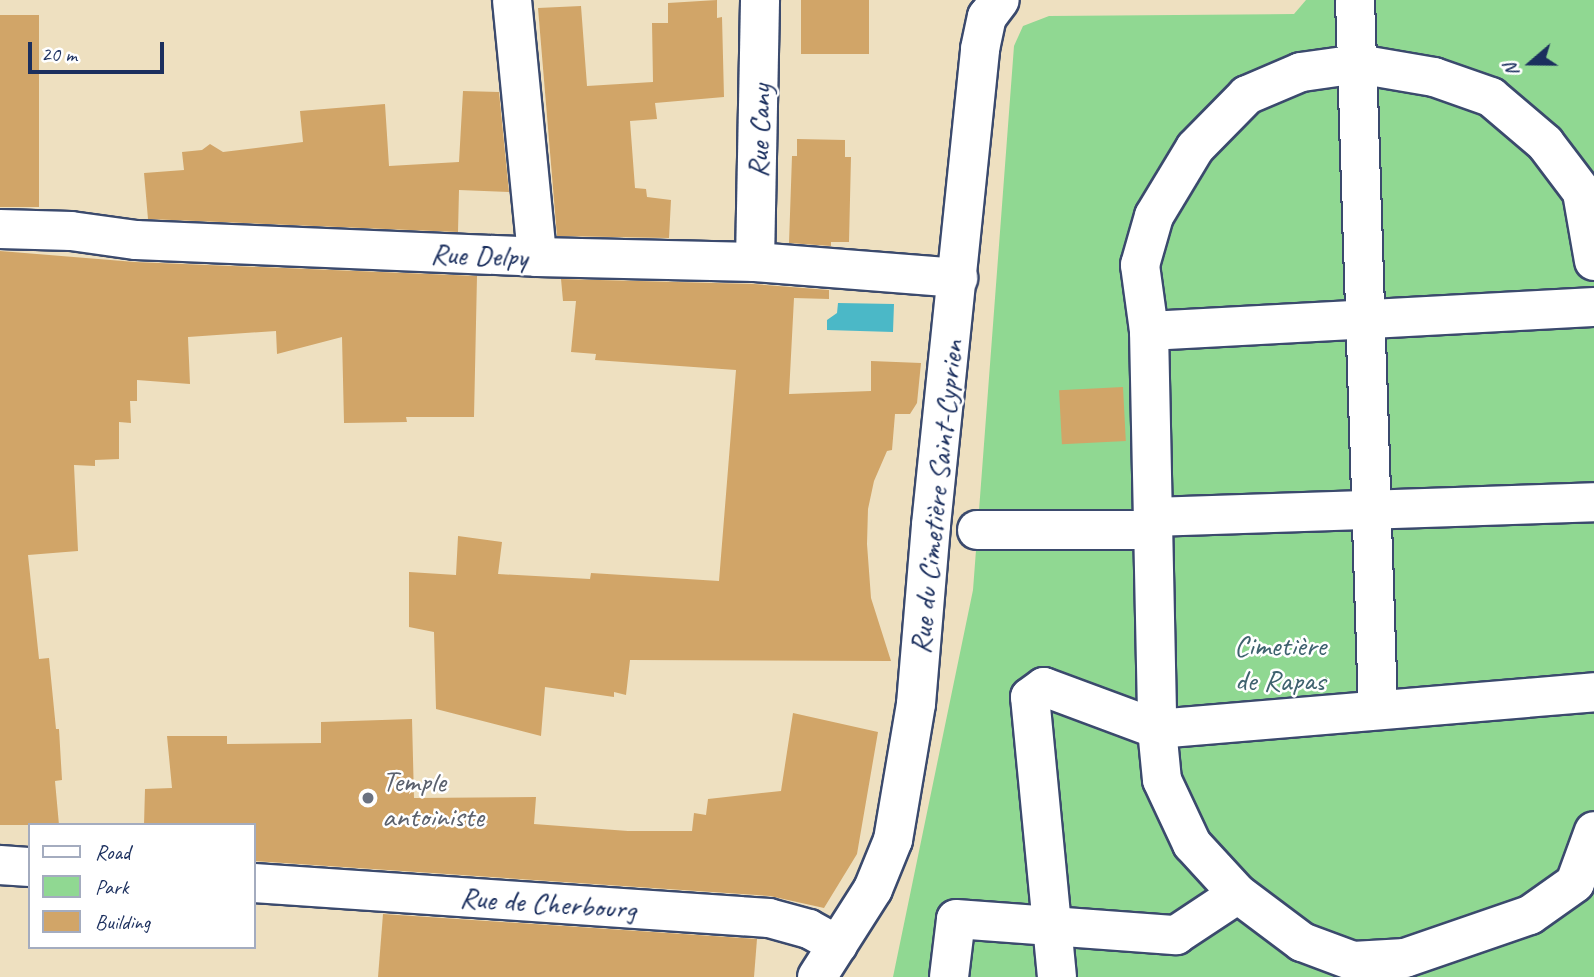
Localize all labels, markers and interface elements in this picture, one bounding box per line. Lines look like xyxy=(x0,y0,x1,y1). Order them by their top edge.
scale bar xyxy=(32,28,168,72)
north arrow xyxy=(1496,28,1566,98)
text: 20 m xyxy=(41,41,77,67)
text: N xyxy=(1498,61,1525,80)
street label: Rue Cany xyxy=(739,83,779,179)
street label: Rue Delpy xyxy=(430,235,528,275)
street label: Rue du Cimetière Saint-Cyprien xyxy=(902,339,970,655)
park label: Cimetière de Rapas xyxy=(1234,627,1326,698)
place label: Temple antoiniste xyxy=(382,763,484,834)
marker: Temple antoiniste xyxy=(360,790,376,806)
legend xyxy=(28,823,256,949)
text: Road xyxy=(95,839,130,865)
text: Park xyxy=(95,874,128,900)
street label: Rue de Cherbourg xyxy=(458,879,638,927)
text: Building xyxy=(95,909,150,935)

